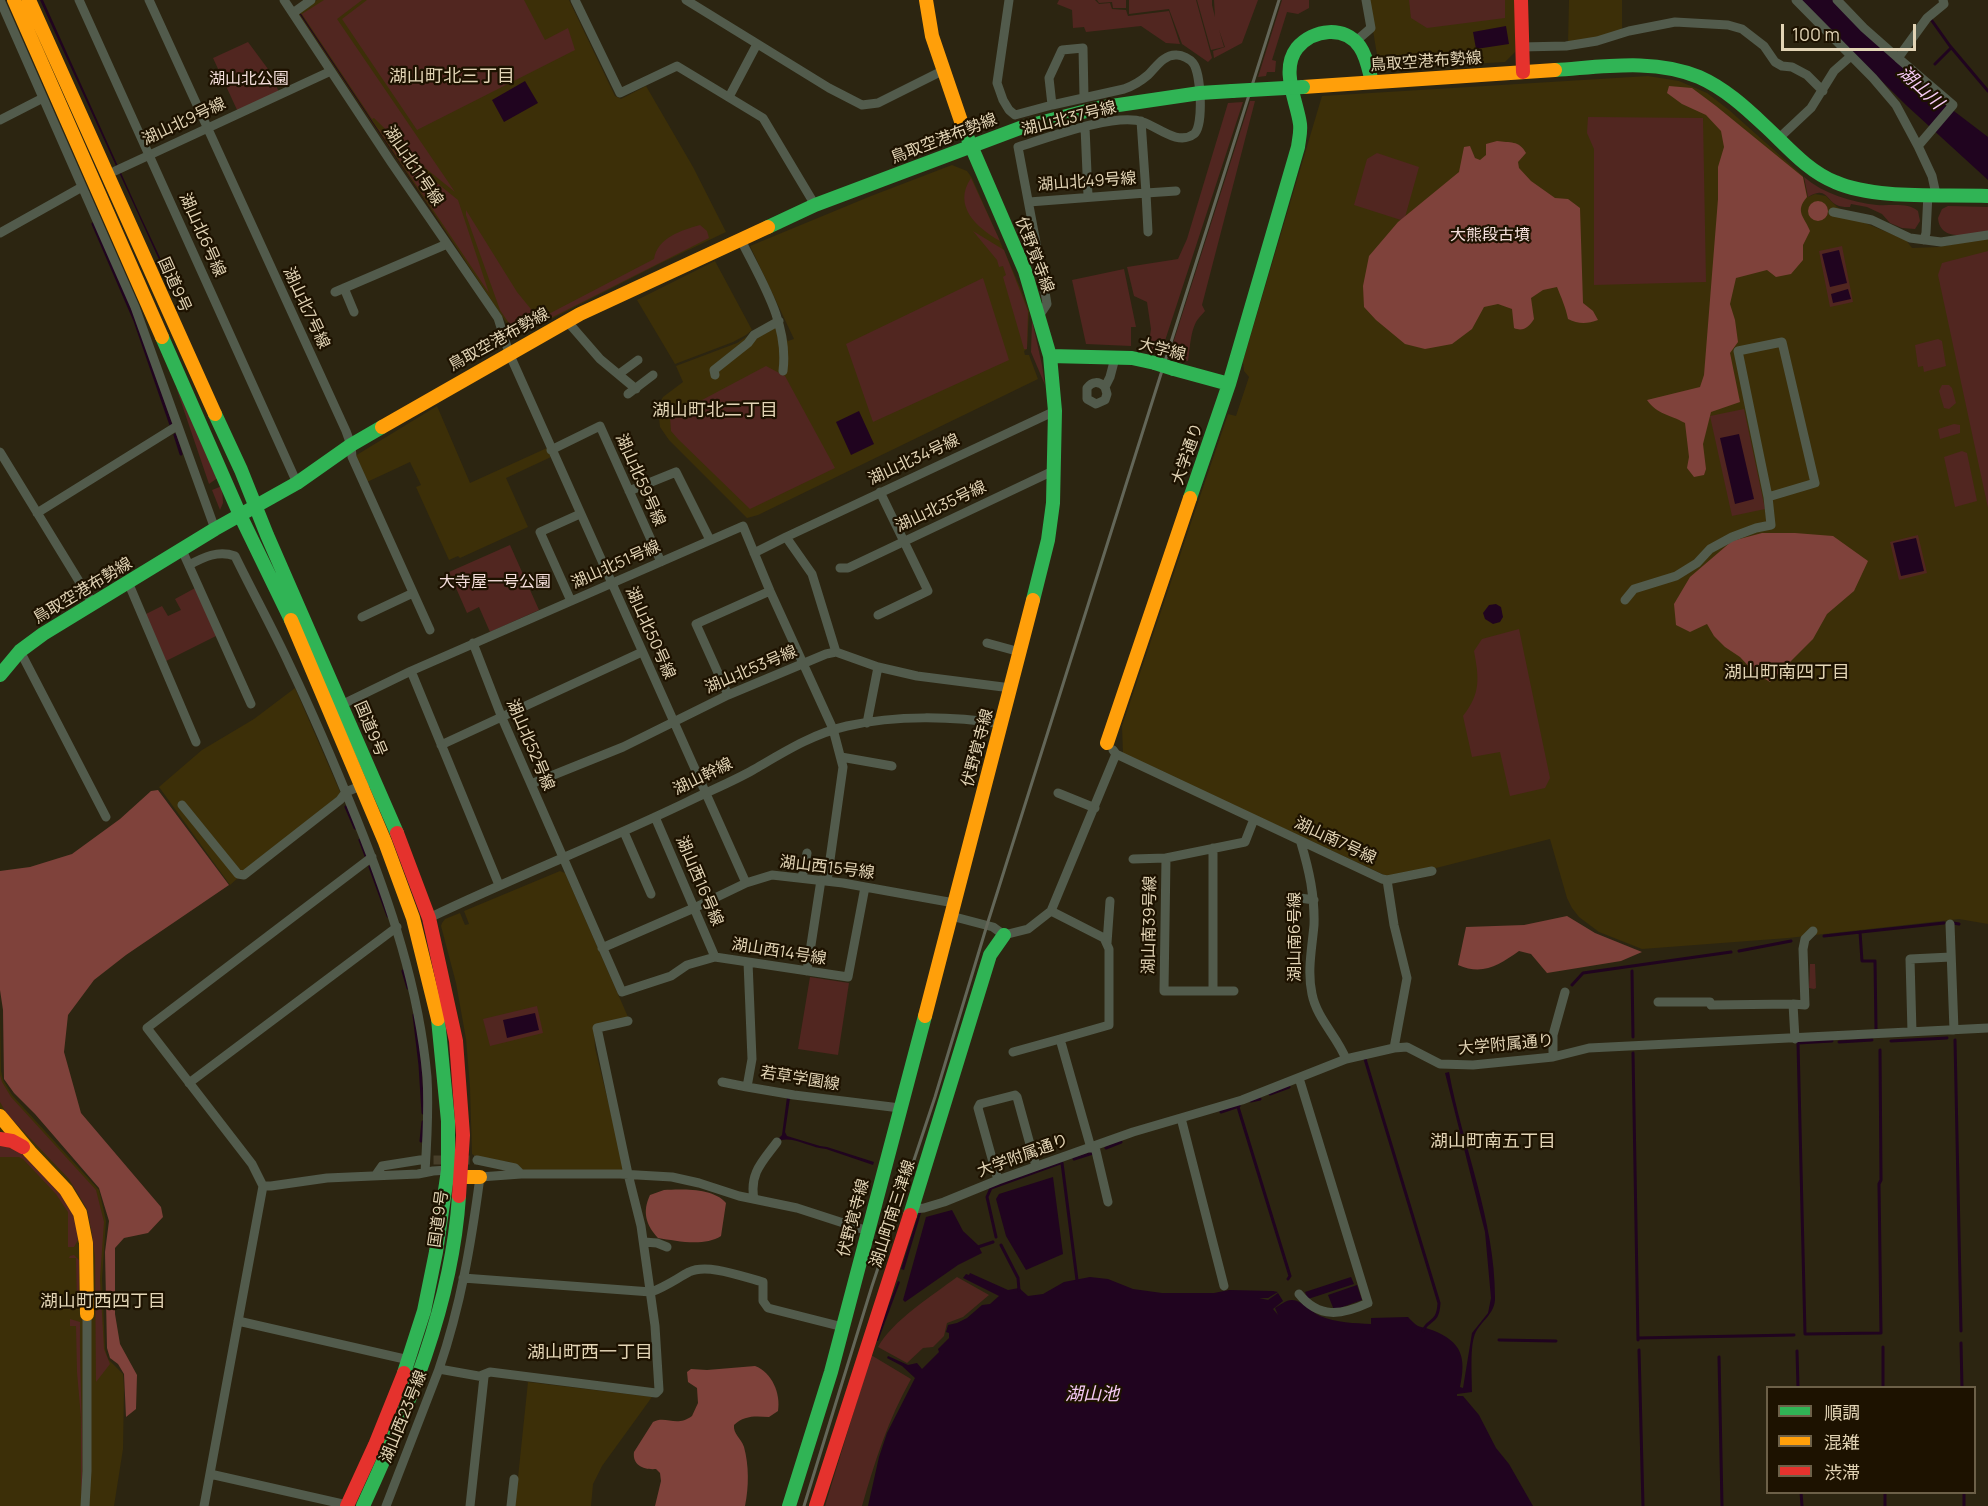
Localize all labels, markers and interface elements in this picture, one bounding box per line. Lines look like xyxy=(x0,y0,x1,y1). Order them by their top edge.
scale bar xyxy=(1784,12,1919,50)
text: 100 m xyxy=(1792,22,1840,46)
street label: 鳥取空港布勢線 xyxy=(1369,49,1483,75)
water label: 湖山川 xyxy=(1893,62,1947,114)
district label: 湖山町北三丁目 xyxy=(389,66,515,88)
park label: 湖山北公園 xyxy=(209,70,289,90)
street label: 湖山北9号線 xyxy=(139,94,229,150)
street label: 湖山北37号線 xyxy=(1020,98,1118,140)
street label: 鳥取空港布勢線 xyxy=(888,110,1000,168)
street label: 湖山北11号線 xyxy=(379,122,447,210)
street label: 湖山北49号線 xyxy=(1037,169,1137,195)
street label: 湖山北6号線 xyxy=(175,190,229,280)
street label: 伏野覚寺線 xyxy=(1011,214,1057,296)
park label: 大熊段古墳 xyxy=(1450,226,1530,246)
street label: 国道9号 xyxy=(153,255,195,315)
street label: 湖山北7号線 xyxy=(279,264,333,352)
street label: 鳥取空港布勢線 xyxy=(445,304,553,376)
street label: 大学線 xyxy=(1136,335,1188,365)
district label: 湖山町北二丁目 xyxy=(652,400,778,422)
street label: 大学通り xyxy=(1169,421,1207,487)
street label: 湖山北59号線 xyxy=(611,431,669,529)
street label: 湖山北34号線 xyxy=(865,431,963,489)
street label: 湖山北35号線 xyxy=(892,478,990,536)
street label: 湖山北51号線 xyxy=(568,537,664,593)
street label: 鳥取空港布勢線 xyxy=(30,554,136,628)
park label: 大寺屋一号公園 xyxy=(439,573,551,593)
street label: 湖山北50号線 xyxy=(621,584,679,682)
street label: 湖山北53号線 xyxy=(702,642,800,698)
district label: 湖山町南四丁目 xyxy=(1724,662,1850,684)
street label: 湖山北52号線 xyxy=(502,696,558,794)
street label: 国道9号 xyxy=(350,699,390,759)
street label: 伏野覚寺線 xyxy=(958,707,998,789)
street label: 湖山幹線 xyxy=(670,754,736,800)
street label: 湖山南7号線 xyxy=(1291,814,1379,868)
street label: 湖山西16号線 xyxy=(671,833,727,929)
street label: 湖山西15号線 xyxy=(778,853,876,883)
street label: 湖山南39号線 xyxy=(1140,875,1160,975)
street label: 湖山南6号線 xyxy=(1286,892,1306,982)
street label: 湖山西14号線 xyxy=(730,935,828,969)
street label: 大学附属通り xyxy=(1457,1031,1555,1059)
street label: 若草学園線 xyxy=(759,1063,841,1095)
street label: 大学附属通り xyxy=(975,1131,1071,1181)
district label: 湖山町南五丁目 xyxy=(1430,1131,1556,1153)
street label: 湖山町南三津線 xyxy=(867,1158,919,1270)
street label: 伏野覚寺線 xyxy=(834,1177,874,1259)
street label: 国道9号 xyxy=(425,1189,453,1249)
district label: 湖山町西四丁目 xyxy=(40,1291,166,1313)
district label: 湖山町西一丁目 xyxy=(527,1342,653,1364)
street label: 湖山西23号線 xyxy=(377,1368,431,1466)
water label: 湖山池 xyxy=(1065,1384,1119,1406)
legend xyxy=(1766,1386,1976,1494)
text: 順調 xyxy=(1824,1400,1860,1424)
text: 混雑 xyxy=(1824,1430,1860,1454)
text: 渋滞 xyxy=(1824,1460,1860,1484)

